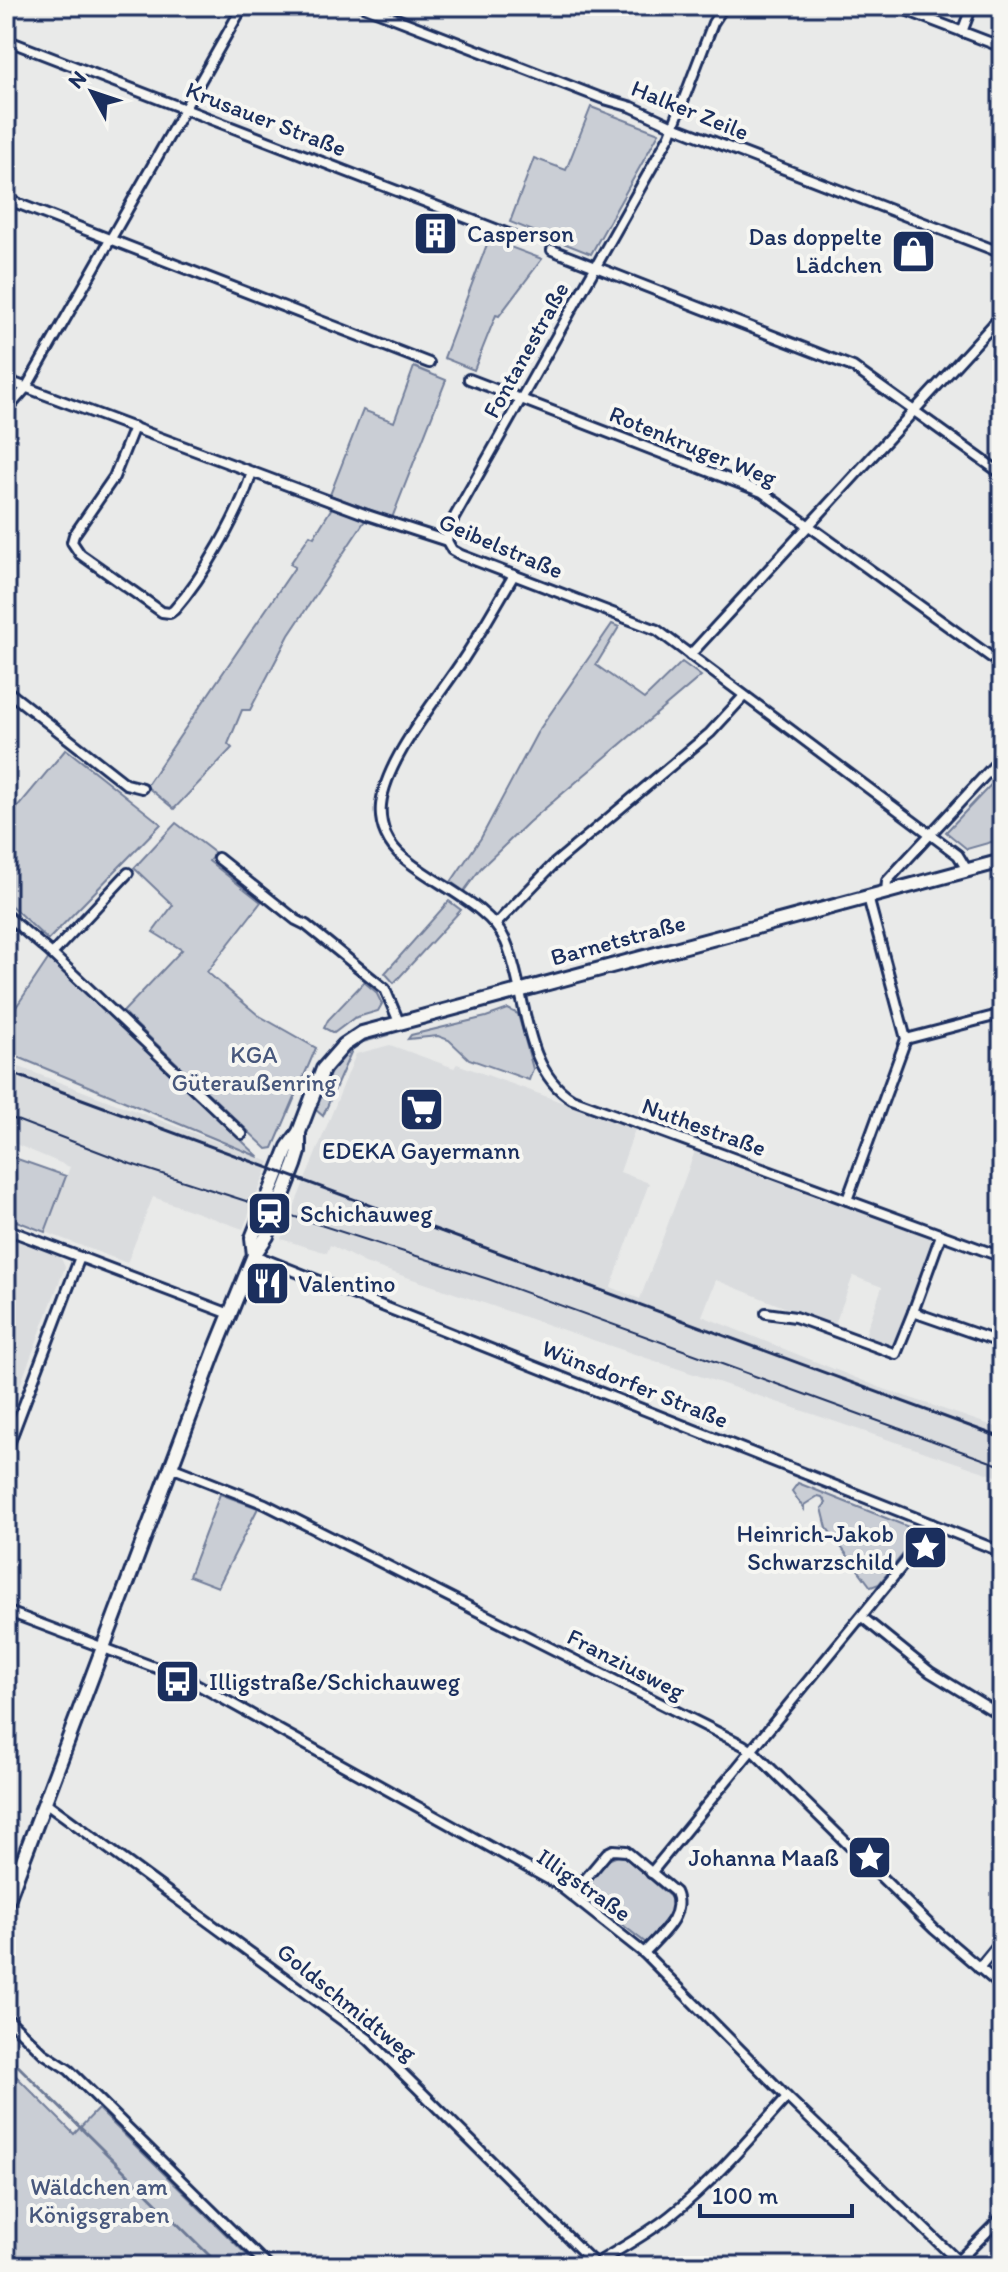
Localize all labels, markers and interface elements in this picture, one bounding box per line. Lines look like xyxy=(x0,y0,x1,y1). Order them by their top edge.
north arrow xyxy=(52,52,132,132)
text: N xyxy=(62,65,92,94)
street label: Halker Zeile xyxy=(627,73,753,146)
street label: Krusauer Straße xyxy=(182,75,351,162)
building icon: Casperson xyxy=(412,210,460,258)
place label: Casperson xyxy=(467,219,574,248)
place label: Das doppelte Lädchen xyxy=(748,222,882,279)
shop icon: Das doppelte Lädchen xyxy=(889,227,937,275)
street label: Fontanestraße xyxy=(476,277,575,423)
street label: Rotenkruger Weg xyxy=(605,399,782,493)
street label: Geibelstraße xyxy=(435,506,568,585)
street label: Barnetstraße xyxy=(547,908,689,971)
park label: KGA Güteraußenring xyxy=(171,1040,337,1097)
supermarket icon: EDEKA Gayermann xyxy=(397,1085,445,1133)
street label: Nuthestraße xyxy=(638,1091,770,1162)
place label: EDEKA Gayermann xyxy=(322,1136,520,1165)
station icon: Schichauweg xyxy=(245,1190,293,1238)
place label: Schichauweg xyxy=(300,1199,433,1228)
restaurant icon: Valentino xyxy=(243,1260,291,1308)
place label: Valentino xyxy=(298,1269,396,1298)
street label: Wünsdorfer Straße xyxy=(538,1333,733,1434)
place label: Heinrich-Jakob Schwarzschild xyxy=(737,1519,894,1576)
place icon: Heinrich-Jakob Schwarzschild xyxy=(901,1524,949,1572)
street label: Franziusweg xyxy=(562,1622,691,1706)
bus stop icon: Illigstraße/Schichauweg xyxy=(154,1658,202,1706)
place label: Illigstraße/Schichauweg xyxy=(209,1667,461,1696)
place icon: Johanna Maaß xyxy=(846,1834,894,1882)
street label: Illigstraße xyxy=(532,1842,637,1928)
place label: Johanna Maaß xyxy=(689,1843,839,1872)
street label: Goldschmidtweg xyxy=(272,1936,424,2067)
scale bar xyxy=(700,2168,852,2218)
park label: Wäldchen am Königsgraben xyxy=(28,2172,170,2229)
text: 100 m xyxy=(712,2181,778,2210)

